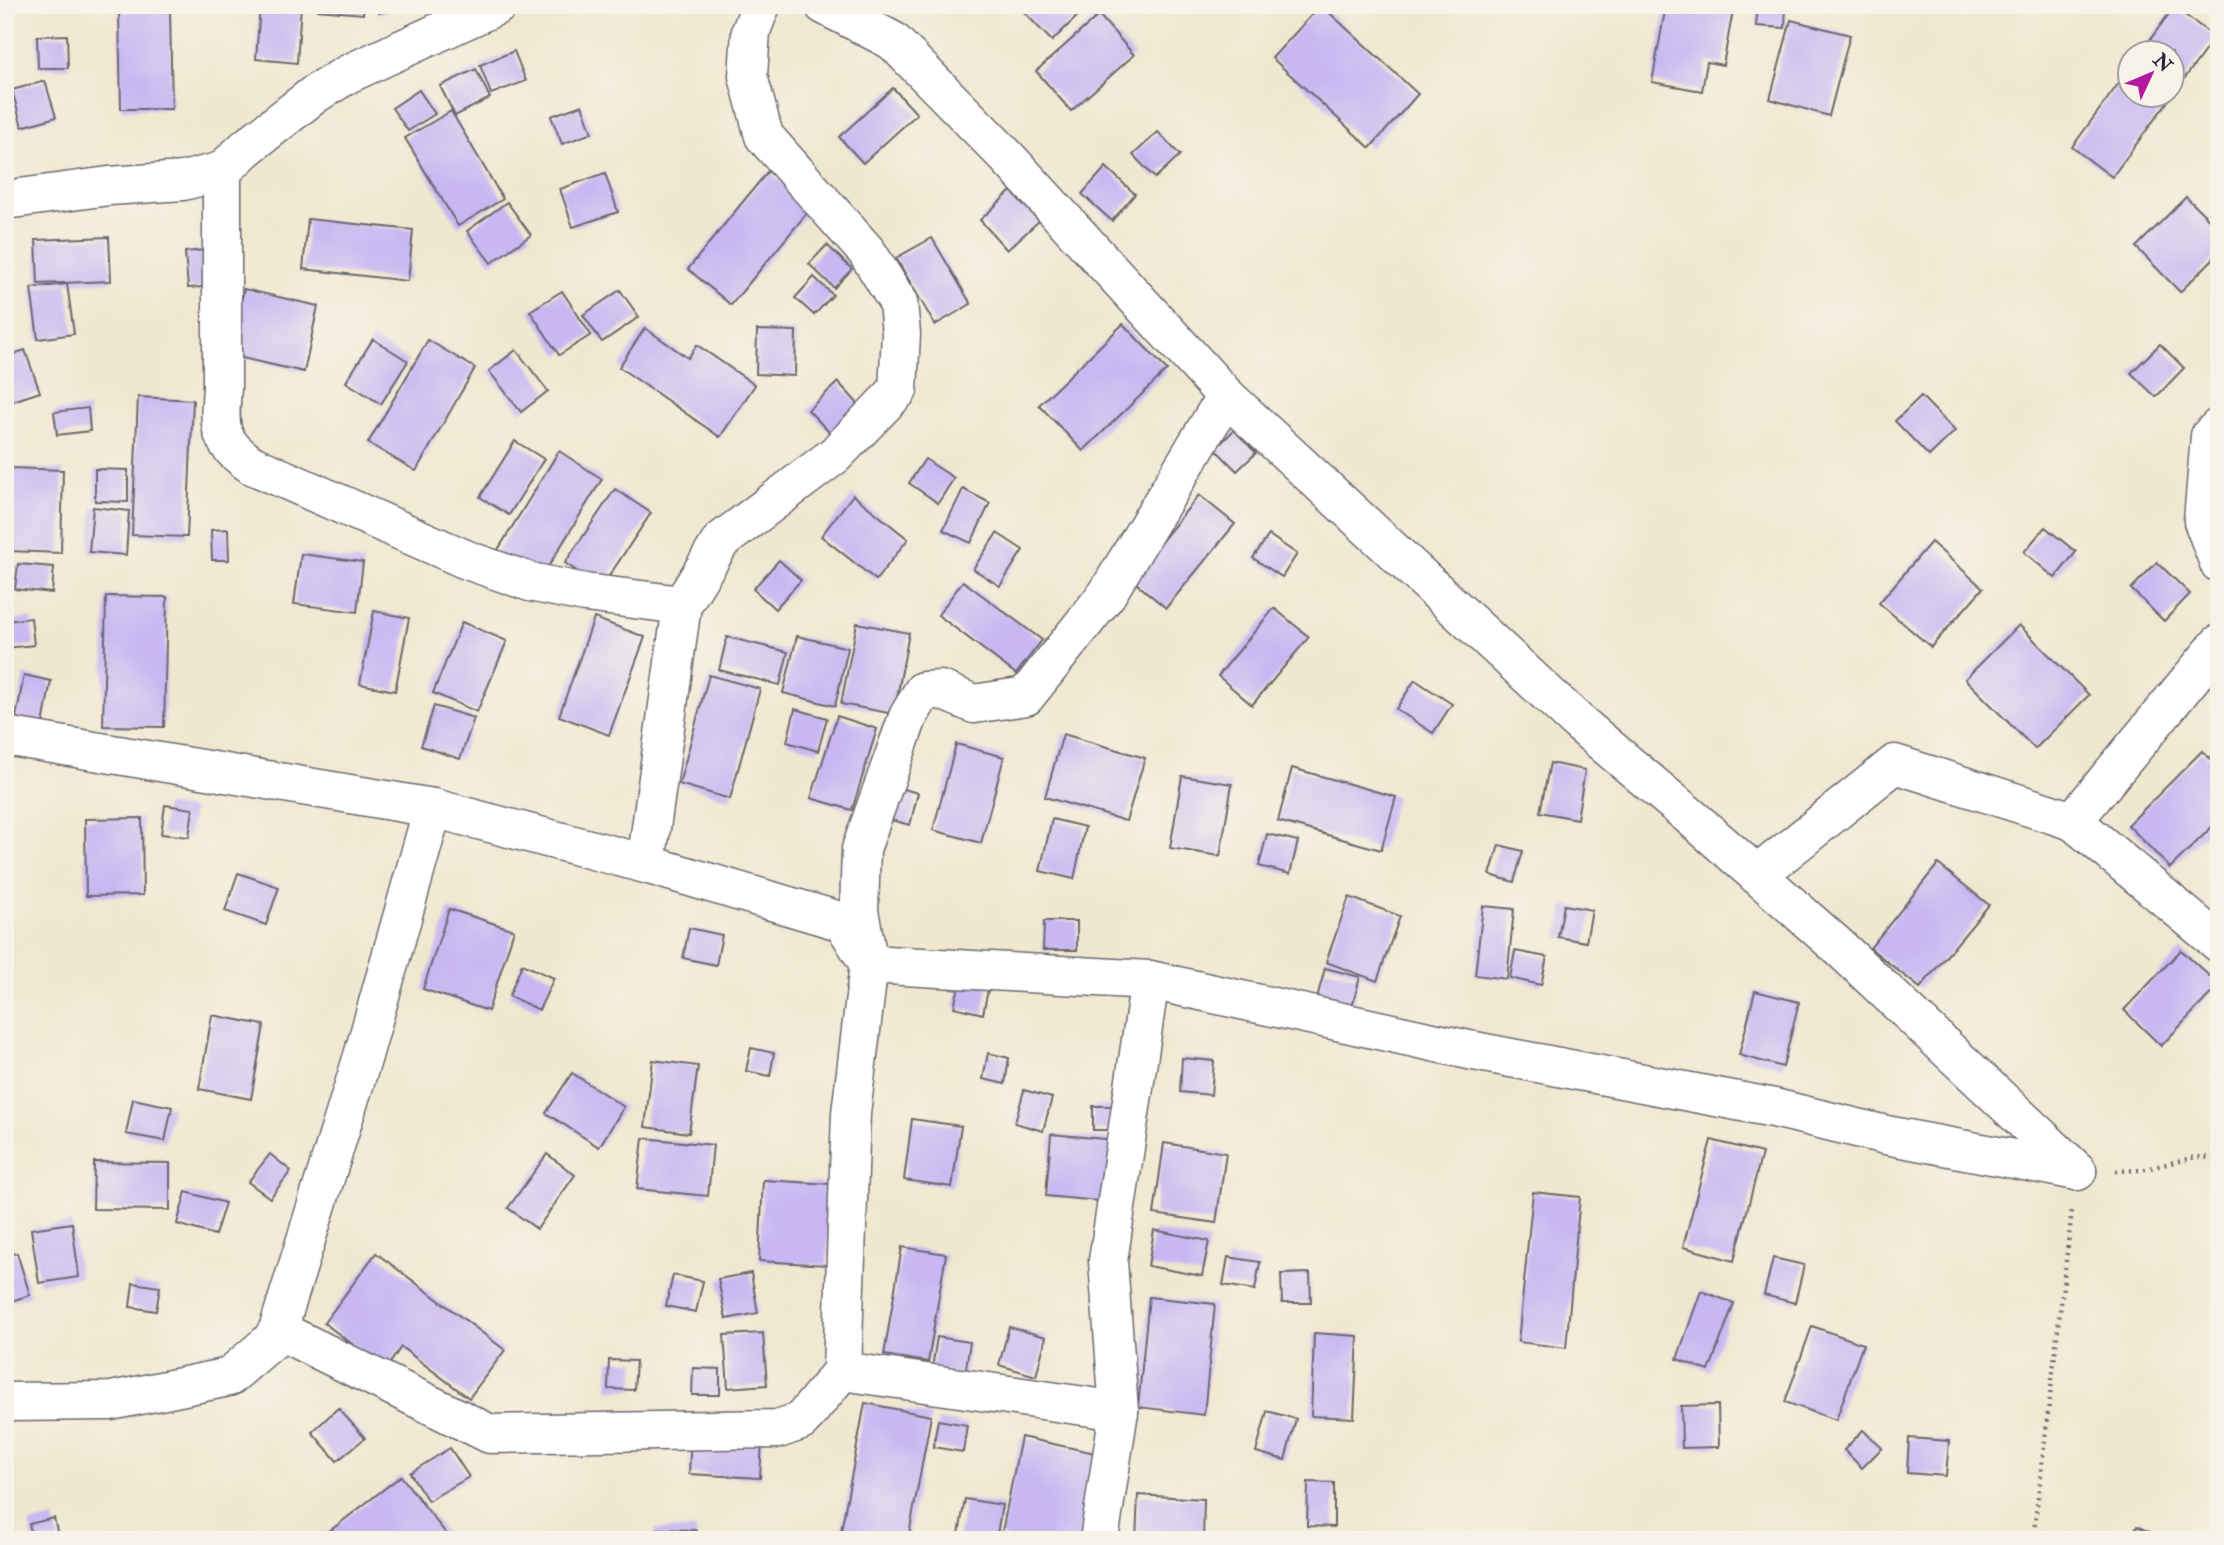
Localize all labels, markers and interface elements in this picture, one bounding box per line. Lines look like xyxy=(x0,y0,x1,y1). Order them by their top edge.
north arrow xyxy=(2116,38,2186,108)
text: N xyxy=(2147,48,2178,78)

